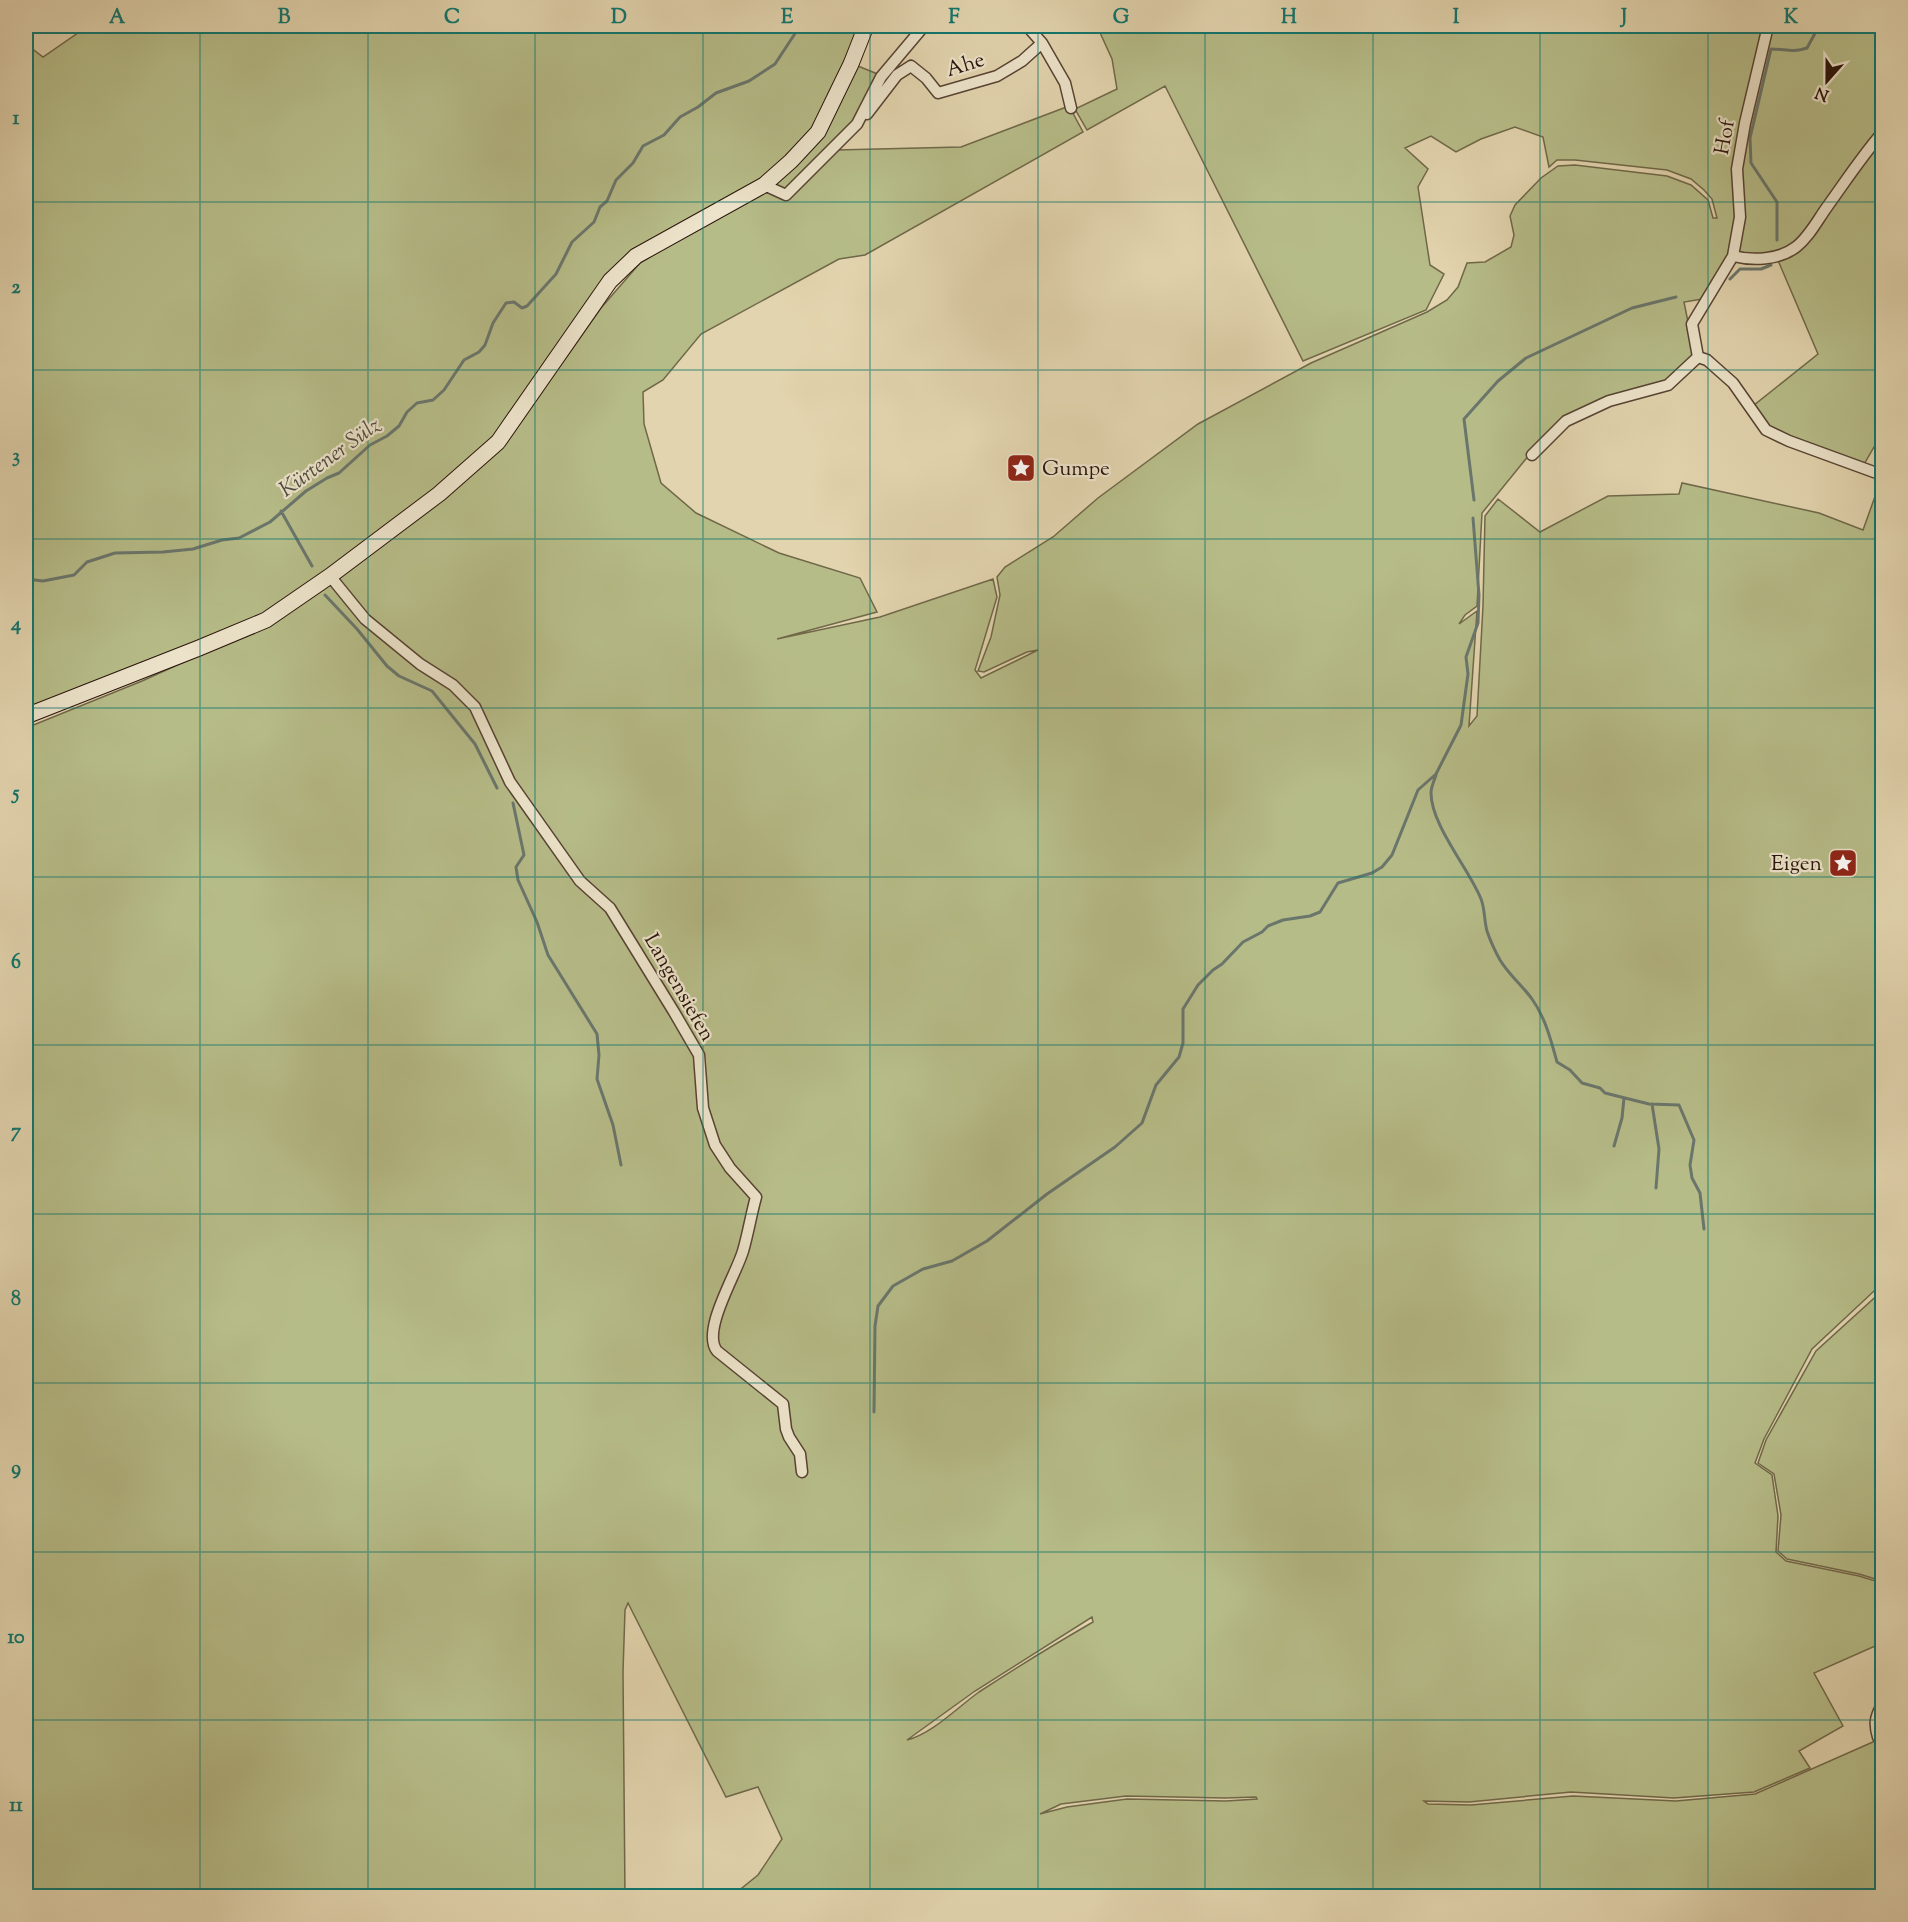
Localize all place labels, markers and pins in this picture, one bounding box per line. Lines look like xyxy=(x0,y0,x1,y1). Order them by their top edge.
place icon: Gumpe xyxy=(1005,452,1037,484)
place label: Gumpe xyxy=(1042,455,1110,485)
place icon: Eigen xyxy=(1827,847,1859,879)
place label: Eigen xyxy=(1771,850,1822,880)

